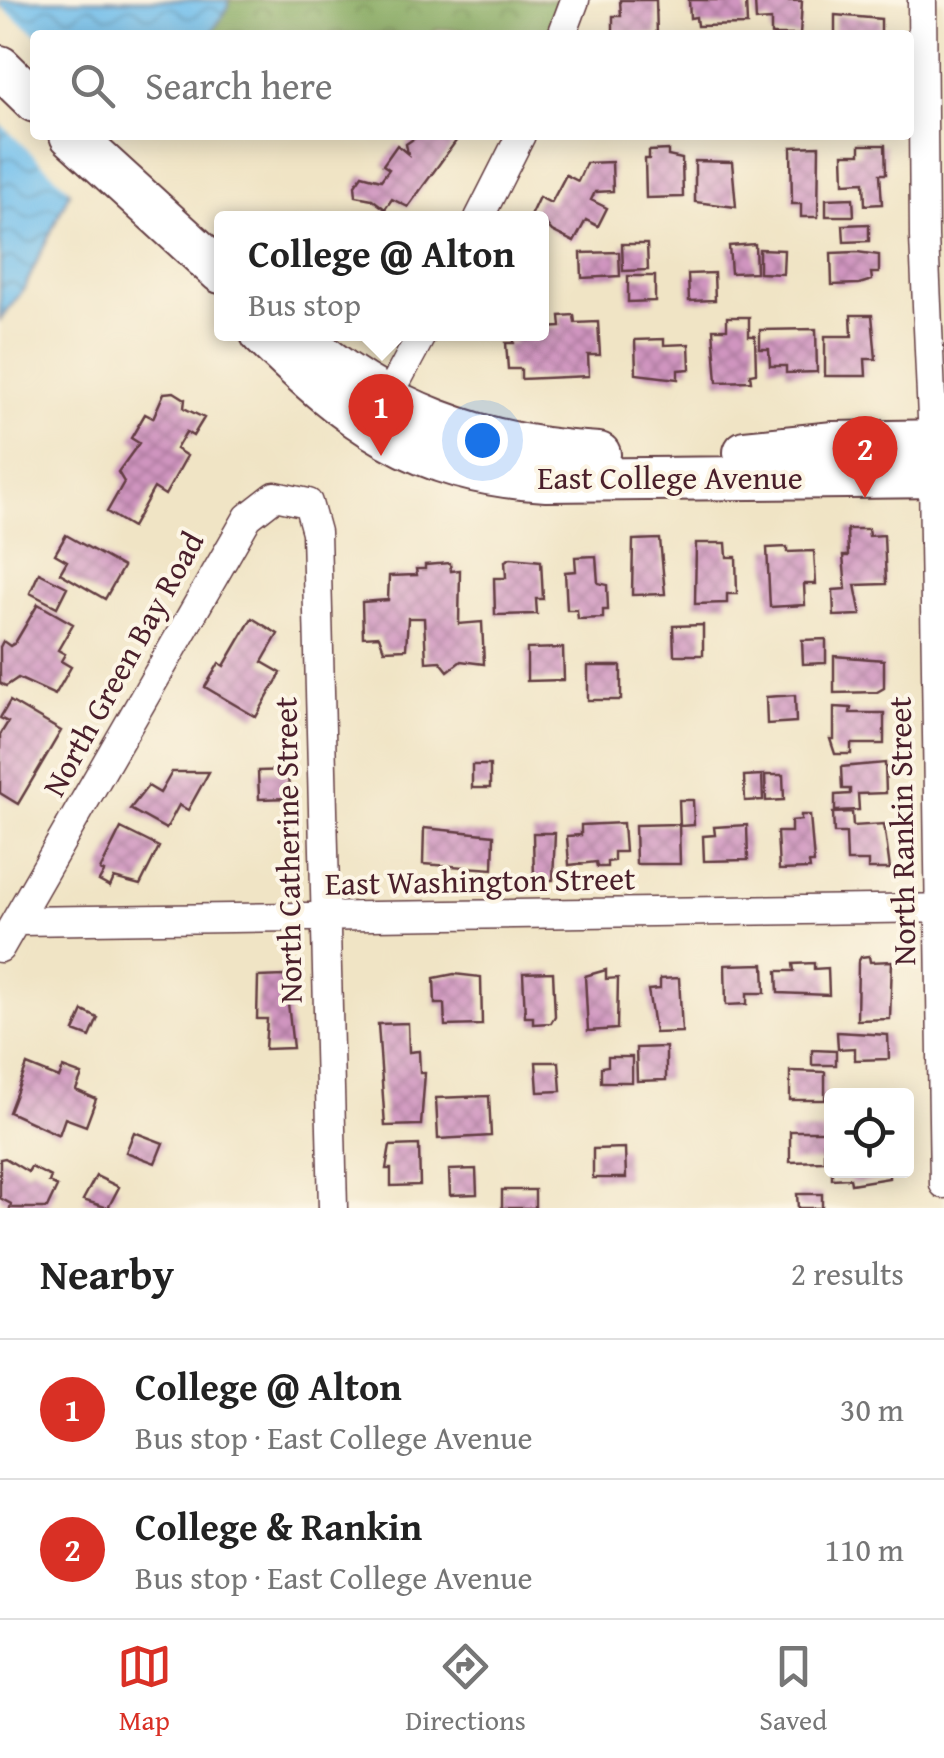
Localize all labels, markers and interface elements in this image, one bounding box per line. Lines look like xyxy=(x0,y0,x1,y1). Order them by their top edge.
search box xyxy=(30,30,914,140)
text: Search here xyxy=(145,57,333,113)
icon: search xyxy=(65,58,120,113)
popup xyxy=(214,211,549,341)
text: College @ Alton xyxy=(248,225,515,281)
text: Bus stop xyxy=(248,281,361,328)
pin: 1 xyxy=(348,374,414,456)
your location xyxy=(457,415,508,466)
pin: 2 xyxy=(832,416,898,498)
street label: East College Avenue xyxy=(537,454,803,501)
street label: North Green Bay Road xyxy=(30,523,215,805)
street label: North Catherine Street xyxy=(261,696,314,1004)
street label: North Rankin Street xyxy=(876,696,927,966)
street label: East Washington Street xyxy=(324,854,636,907)
map controls xyxy=(824,1088,914,1178)
button: locate xyxy=(824,1088,914,1178)
text: Nearby xyxy=(40,1243,174,1304)
text: 2 results xyxy=(791,1250,904,1297)
text: College @ Alton xyxy=(135,1358,402,1414)
text: 1 xyxy=(64,1386,81,1433)
text: 30 m xyxy=(840,1386,904,1433)
text: Bus stop · East College Avenue xyxy=(135,1414,533,1461)
text: College & Rankin xyxy=(135,1498,422,1554)
text: 2 xyxy=(64,1526,81,1573)
text: 110 m xyxy=(825,1526,904,1573)
text: Bus stop · East College Avenue xyxy=(135,1554,533,1601)
tab: Map xyxy=(117,1639,172,1740)
tab: Directions xyxy=(405,1639,526,1740)
tab: Saved xyxy=(759,1639,827,1740)

